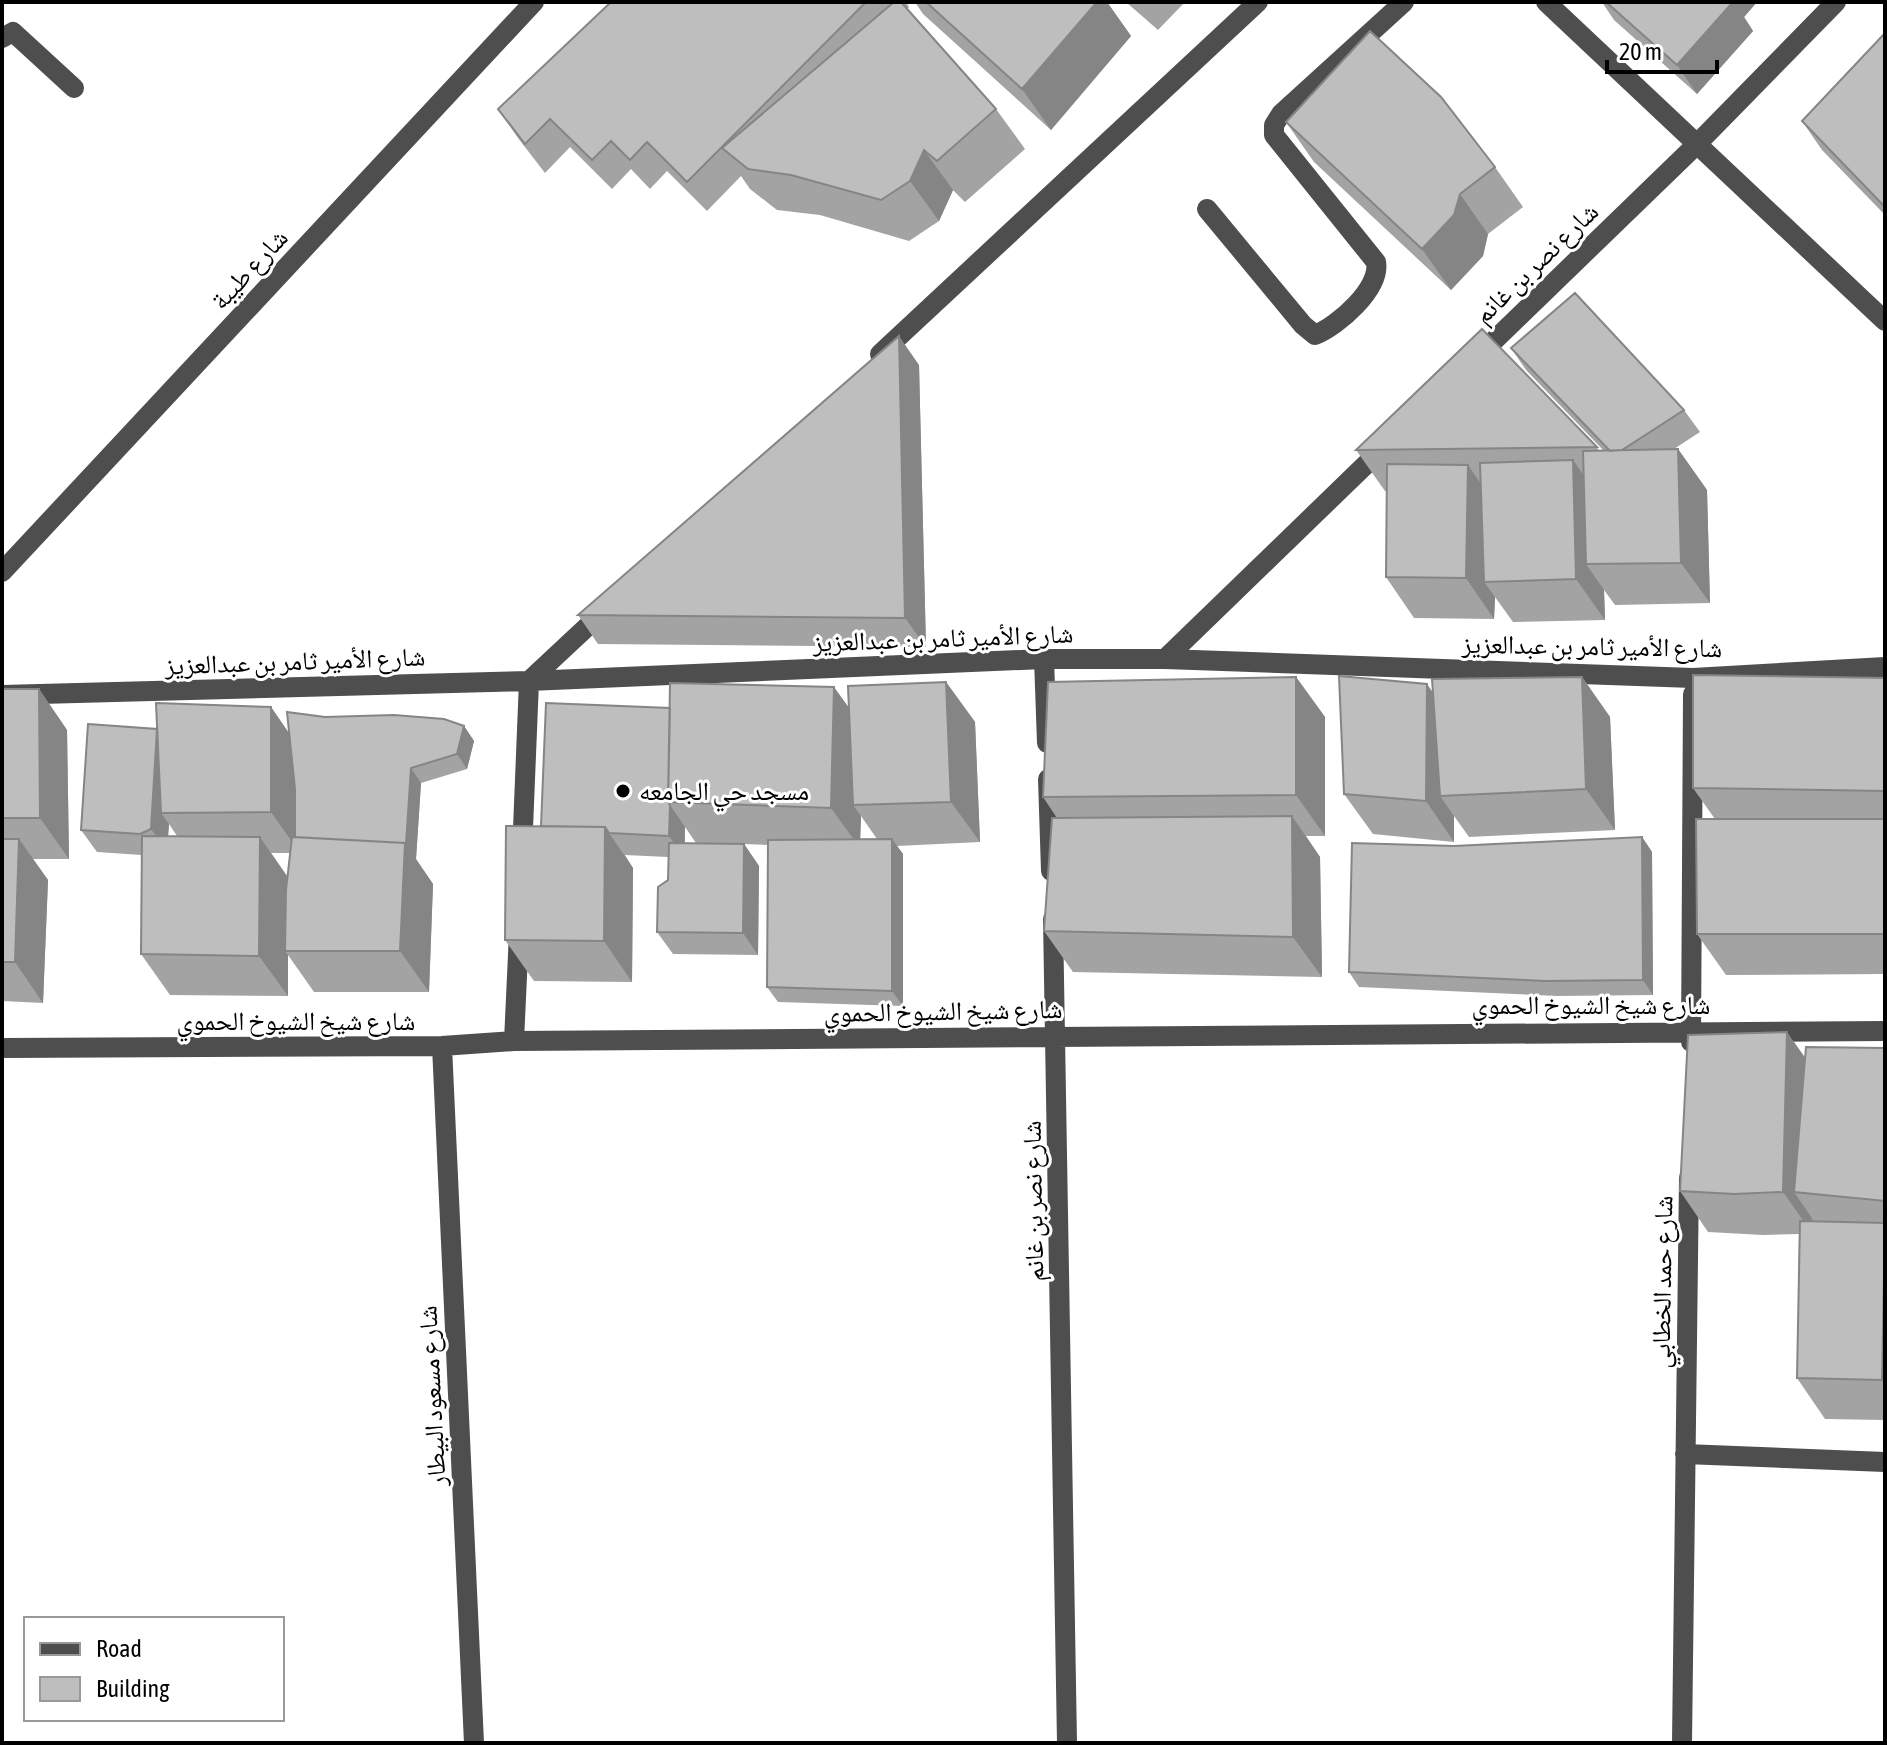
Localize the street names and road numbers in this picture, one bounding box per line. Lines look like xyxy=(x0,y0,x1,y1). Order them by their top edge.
street label: شارع نصر بن غانم xyxy=(1468,196,1606,331)
street label: شارع طيبة xyxy=(204,223,294,316)
street label: شارع الأمير ثامر بن عبدالعزيز xyxy=(811,618,1074,659)
street label: شارع الأمير ثامر بن عبدالعزيز xyxy=(1460,629,1723,664)
street label: شارع الأمير ثامر بن عبدالعزيز xyxy=(163,641,426,682)
street label: شارع شيخ الشيوخ الحموي xyxy=(1472,990,1710,1026)
street label: شارع شيخ الشيوخ الحموي xyxy=(823,994,1063,1034)
street label: شارع شيخ الشيوخ الحموي xyxy=(177,1006,415,1042)
street label: شارع نصر بن غانم xyxy=(1017,1120,1051,1282)
street label: شارع حمد الخطابي xyxy=(1645,1195,1684,1369)
street label: شارع مسعود البيطار xyxy=(412,1305,453,1488)

